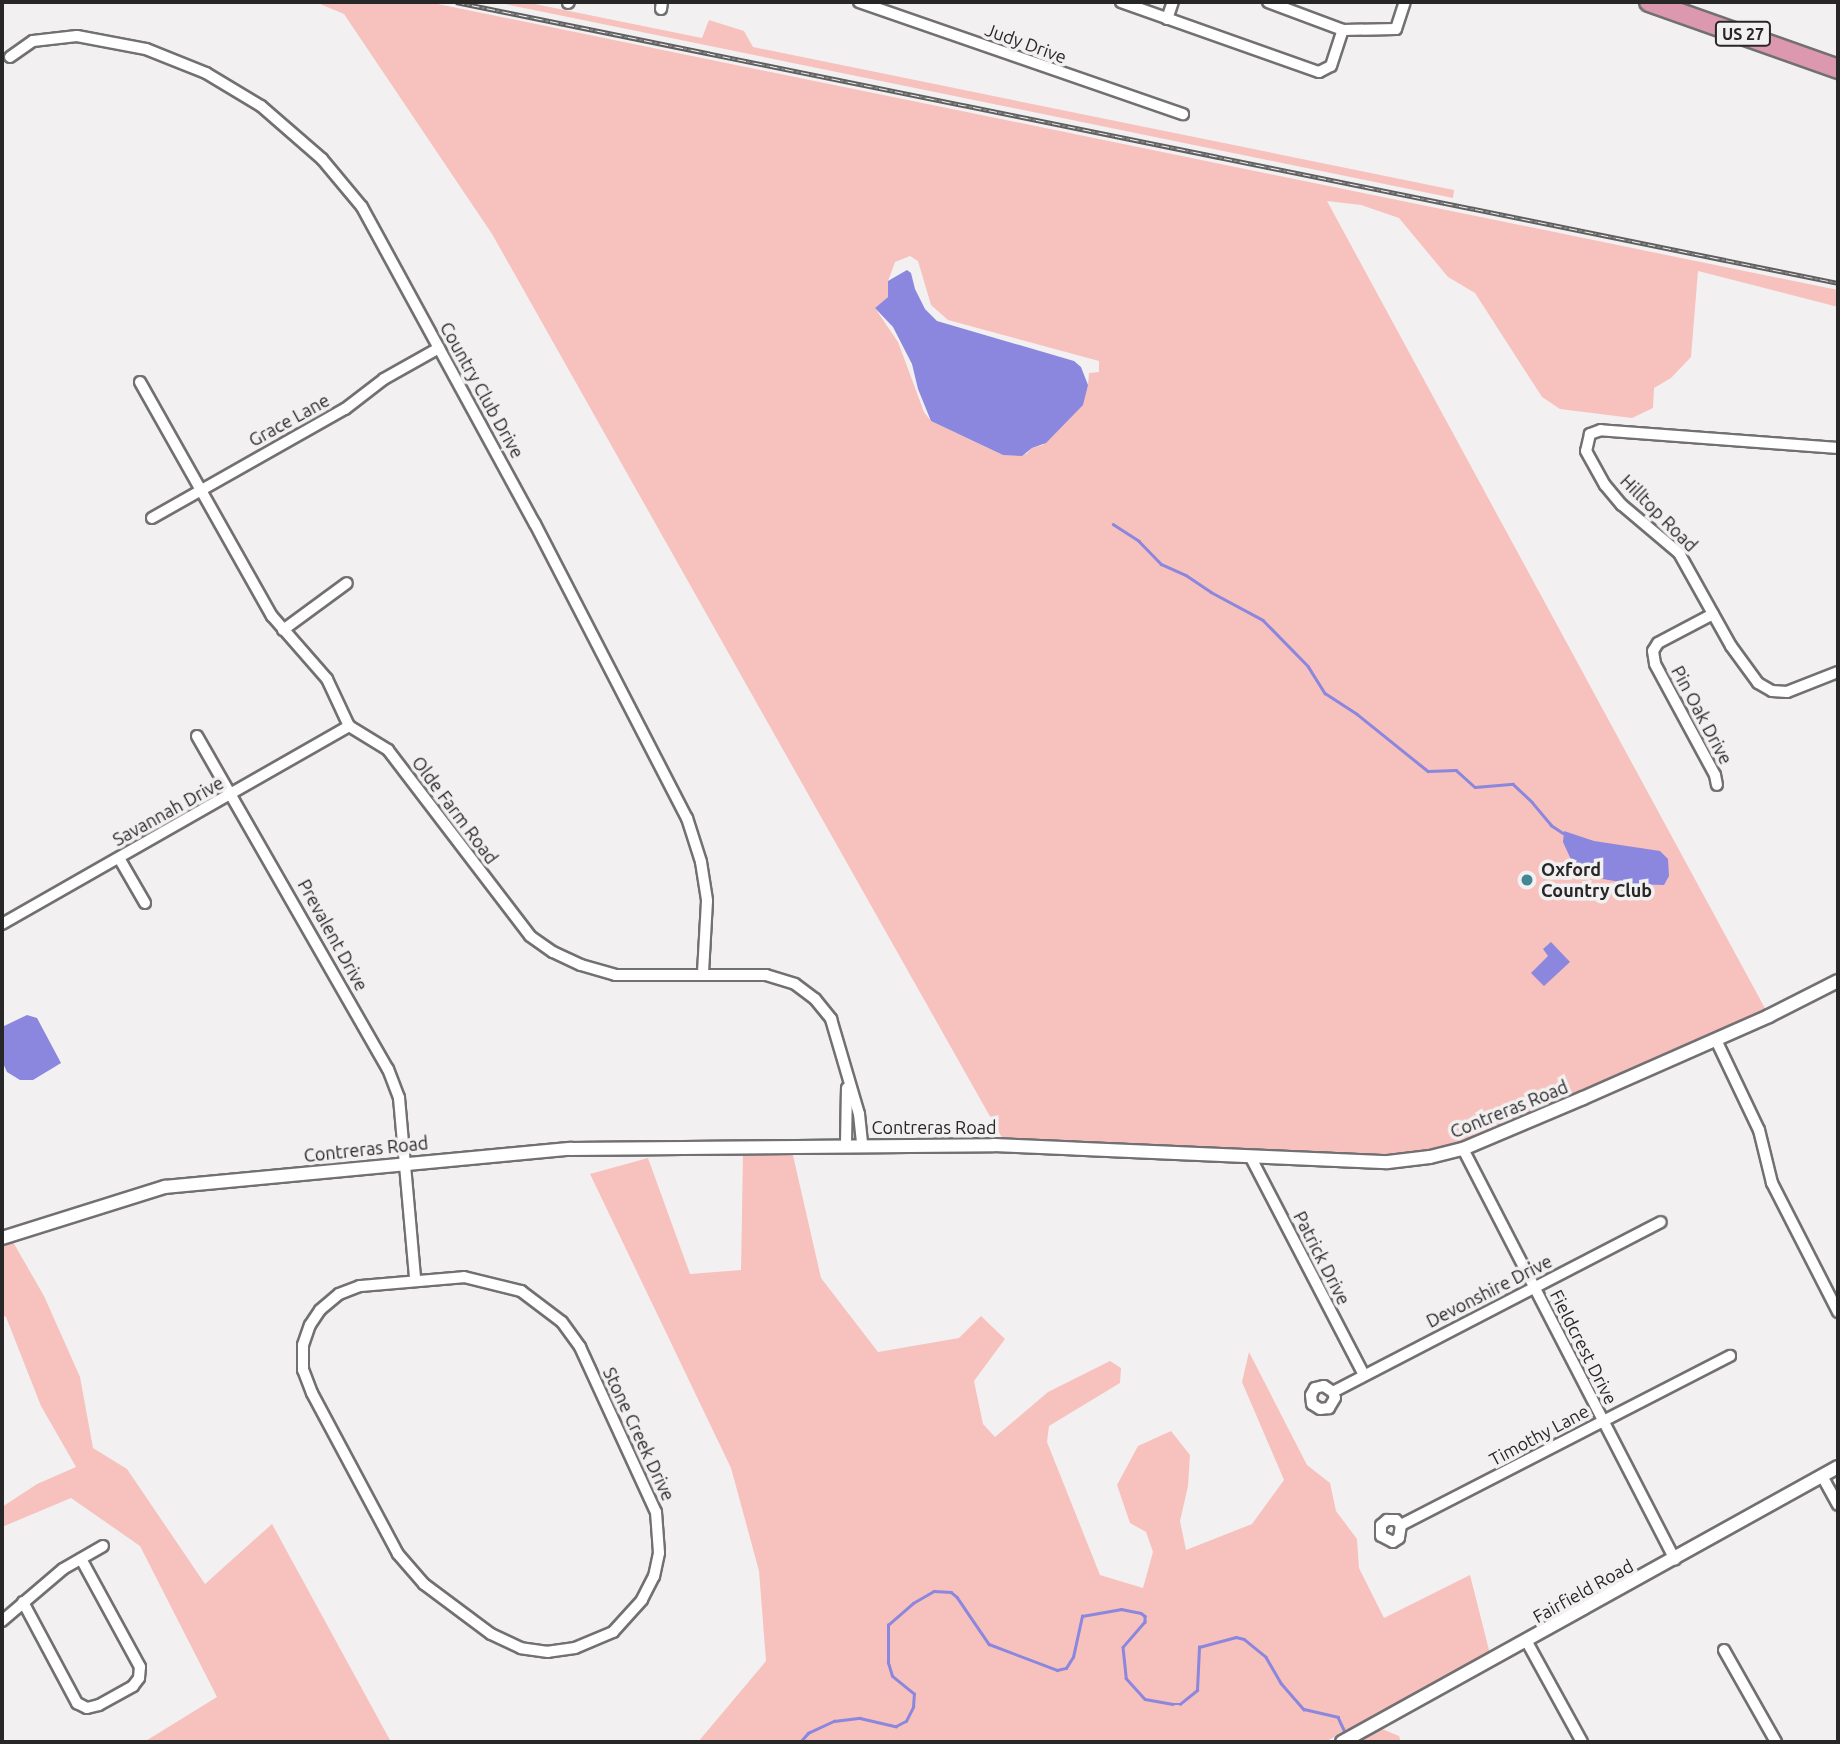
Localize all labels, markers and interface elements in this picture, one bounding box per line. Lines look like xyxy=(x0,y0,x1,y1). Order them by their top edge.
street label: Judy Drive xyxy=(982,18,1070,68)
road number: US 27 xyxy=(1713,22,1773,46)
street label: Country Club Drive xyxy=(436,318,528,462)
street label: Grace Lane xyxy=(245,389,333,451)
street label: Hilltop Road xyxy=(1616,470,1702,556)
street label: Pin Oak Drive xyxy=(1667,662,1737,768)
street label: Olde Farm Road xyxy=(407,752,503,868)
street label: Savannah Drive xyxy=(109,772,227,850)
place label: Oxford Country Club xyxy=(1541,859,1652,902)
marker: Oxford Country Club xyxy=(1519,872,1535,888)
street label: Prevalent Drive xyxy=(293,875,373,995)
street label: Contreras Road xyxy=(1447,1076,1571,1142)
street label: Contreras Road xyxy=(871,1116,997,1138)
street label: Contreras Road xyxy=(303,1132,429,1166)
street label: Patrick Drive xyxy=(1289,1208,1355,1308)
street label: Devonshire Drive xyxy=(1423,1250,1555,1332)
street label: Fieldcrest Drive xyxy=(1546,1286,1622,1408)
street label: Stone Creek Drive xyxy=(599,1364,679,1504)
street label: Timothy Lane xyxy=(1486,1400,1592,1470)
street label: Fairfield Road xyxy=(1529,1555,1637,1627)

